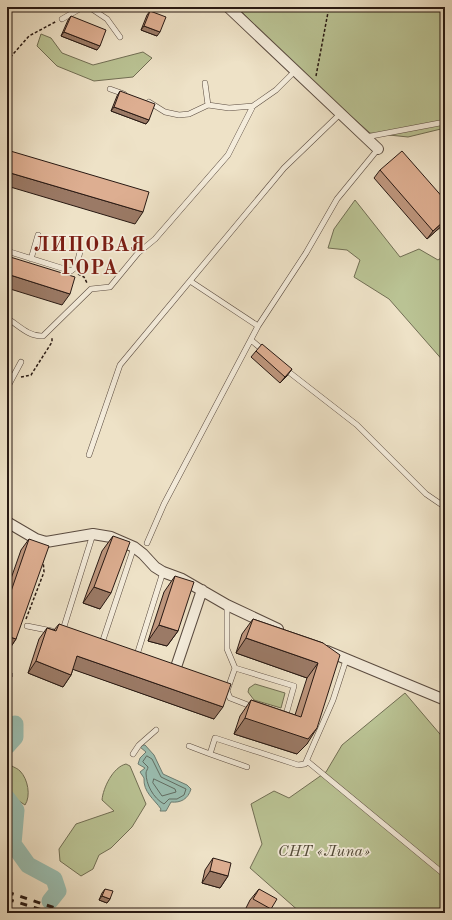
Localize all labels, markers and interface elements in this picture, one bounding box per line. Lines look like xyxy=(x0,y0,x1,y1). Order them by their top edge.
district label: ЛИПОВАЯ ГОРА xyxy=(34,236,146,279)
park label: СНТ «Липа» xyxy=(278,844,370,860)

